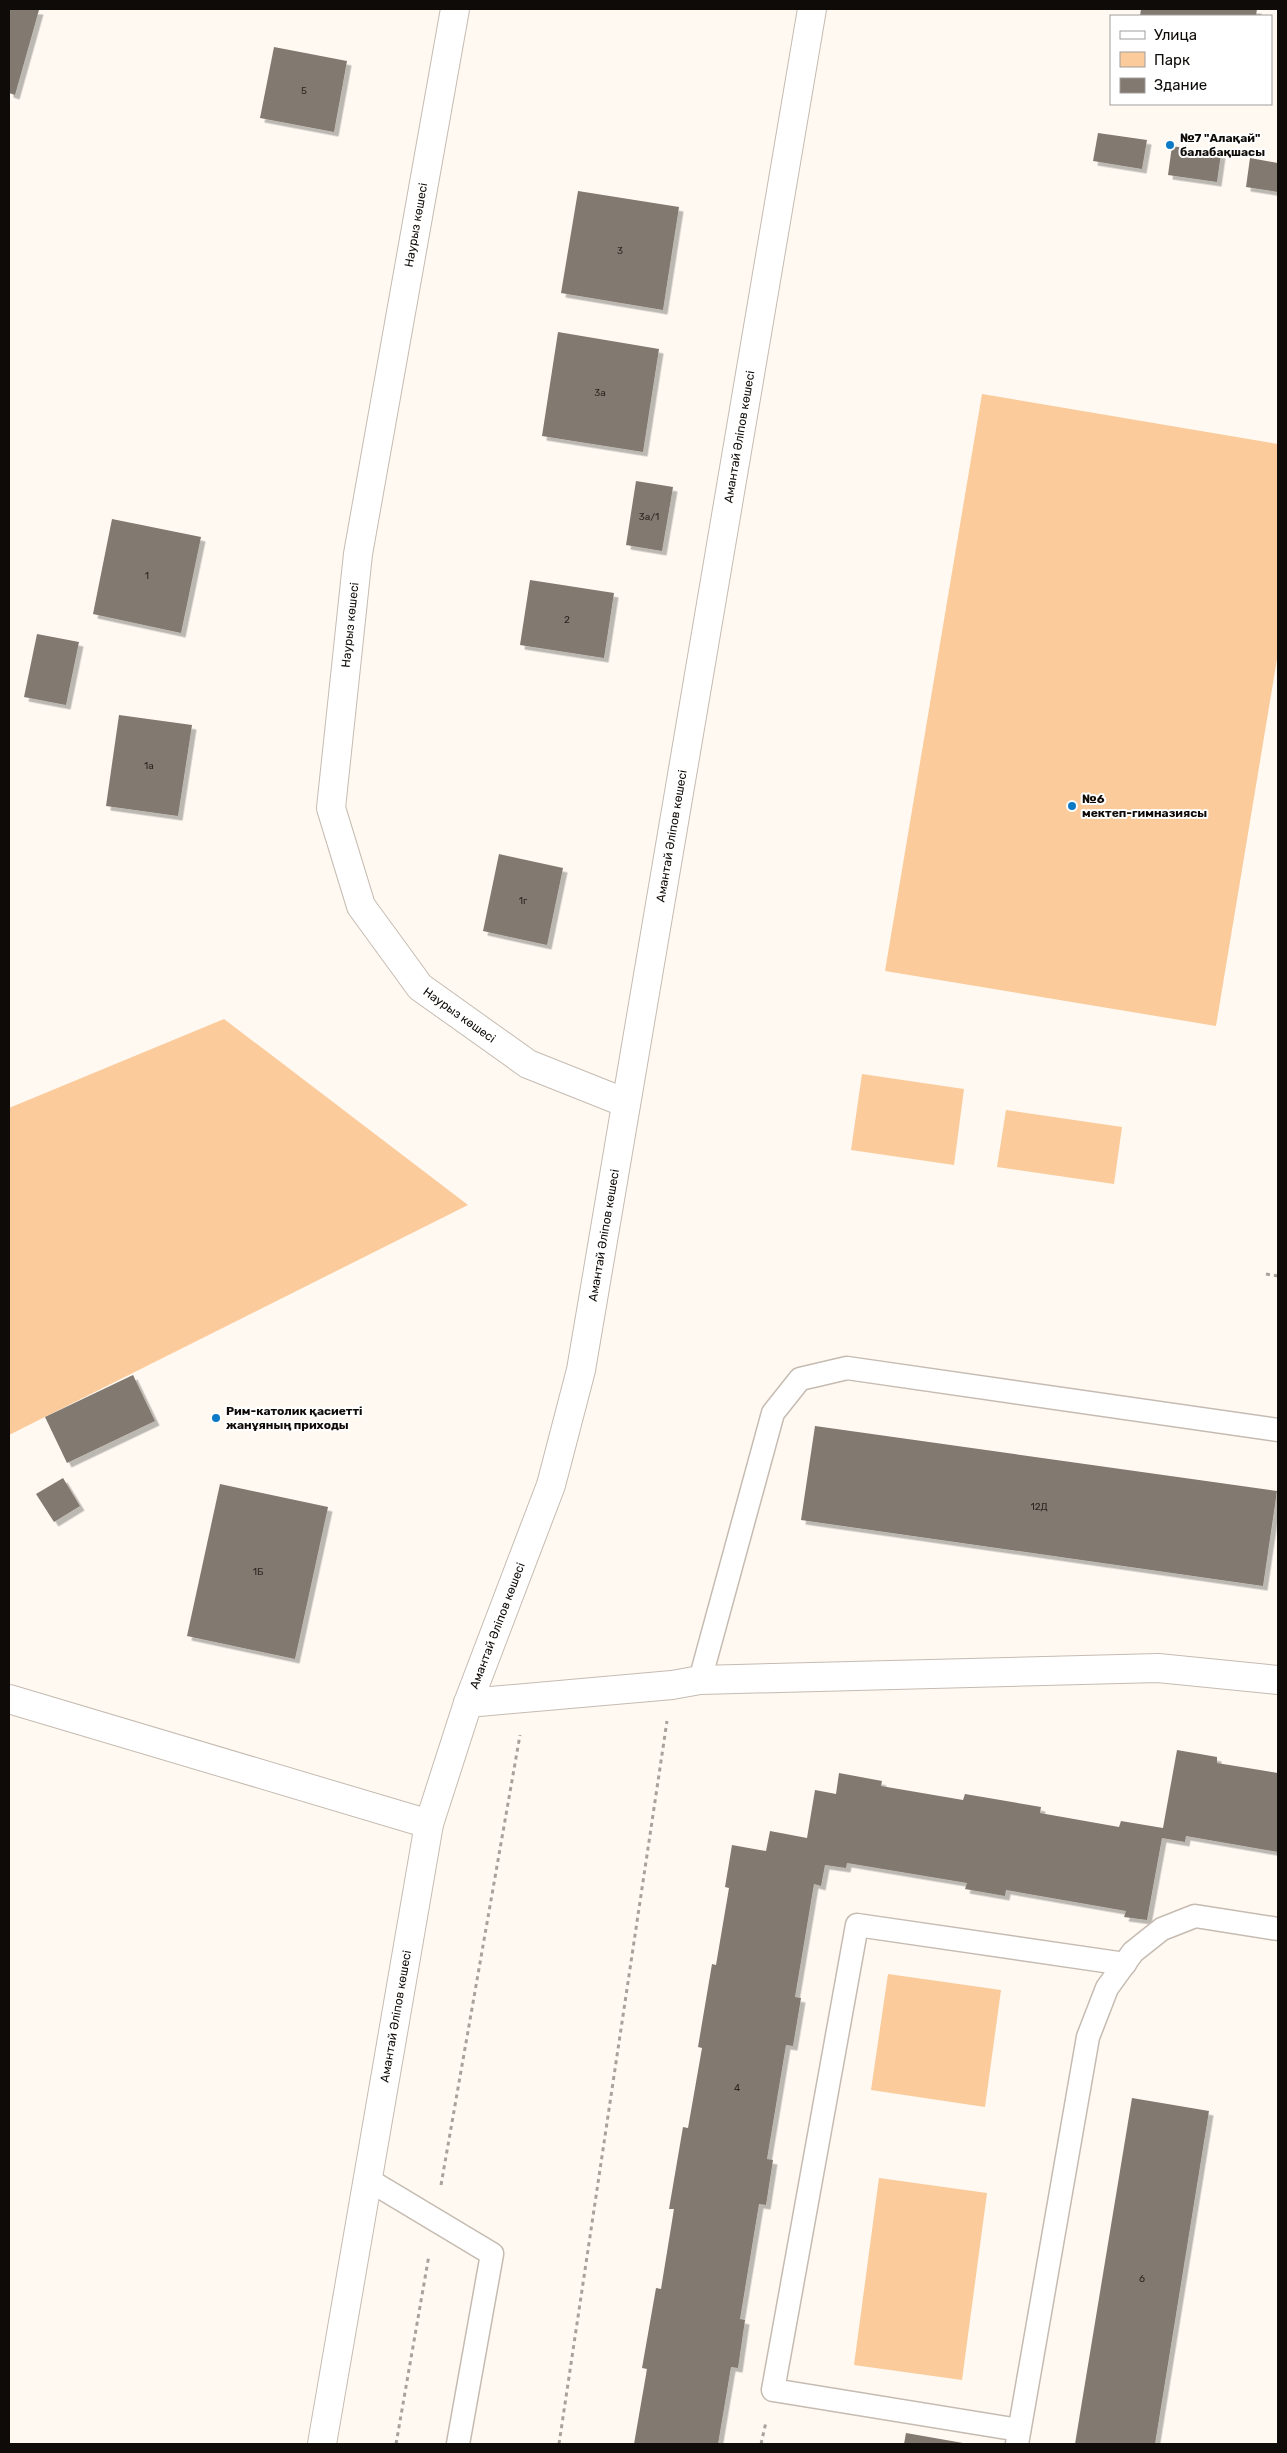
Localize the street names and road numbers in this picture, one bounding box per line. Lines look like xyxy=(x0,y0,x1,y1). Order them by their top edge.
street label: Наурыз көшесі xyxy=(402,182,430,268)
street label: Амантай Әліпов көшесі xyxy=(721,369,758,504)
street label: Наурыз көшесі xyxy=(339,582,361,668)
street label: Амантай Әліпов көшесі xyxy=(654,769,690,903)
street label: Наурыз көшесі xyxy=(420,984,498,1046)
street label: Амантай Әліпов көшесі xyxy=(586,1168,622,1303)
street label: Амантай Әліпов көшесі xyxy=(467,1561,528,1691)
street label: Амантай Әліпов көшесі xyxy=(378,1949,414,2083)

